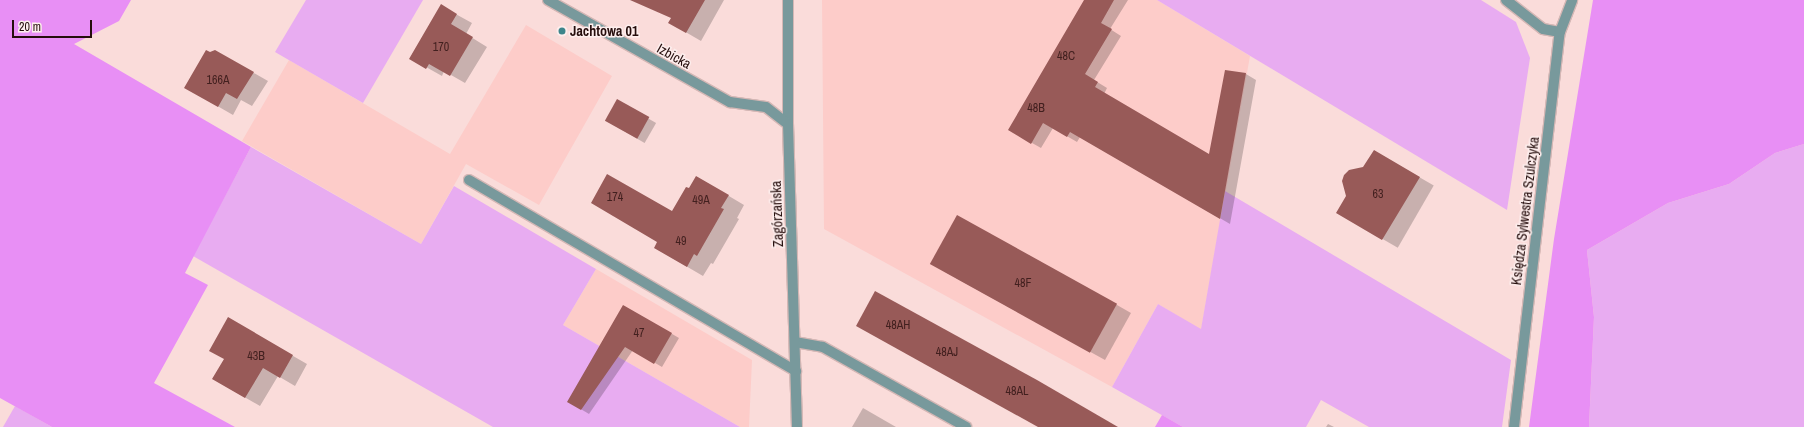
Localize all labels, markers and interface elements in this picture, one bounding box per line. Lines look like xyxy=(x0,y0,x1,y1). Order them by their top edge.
scale bar xyxy=(14,12,94,38)
text: 20 m xyxy=(19,19,41,35)
place label: Jachtowa 01 xyxy=(570,23,638,39)
marker: Jachtowa 01 xyxy=(557,26,567,36)
street label: Izbicka xyxy=(654,40,694,72)
house number: 170 xyxy=(433,41,449,55)
house number: 48C xyxy=(1057,50,1075,64)
house number: 166A xyxy=(207,74,229,88)
house number: 48B xyxy=(1027,102,1045,116)
street label: Księdza Sylwestra Szulczyka xyxy=(1508,136,1542,286)
street label: Zagórzańska xyxy=(767,181,787,247)
house number: 63 xyxy=(1373,188,1383,202)
house number: 174 xyxy=(607,191,623,205)
house number: 49A xyxy=(692,194,710,208)
house number: 49 xyxy=(676,235,686,249)
house number: 48F xyxy=(1015,277,1031,291)
house number: 48AH xyxy=(886,319,910,333)
house number: 47 xyxy=(634,327,644,341)
house number: 48AJ xyxy=(936,346,958,360)
house number: 43B xyxy=(247,350,265,364)
house number: 48AL xyxy=(1006,385,1028,399)

